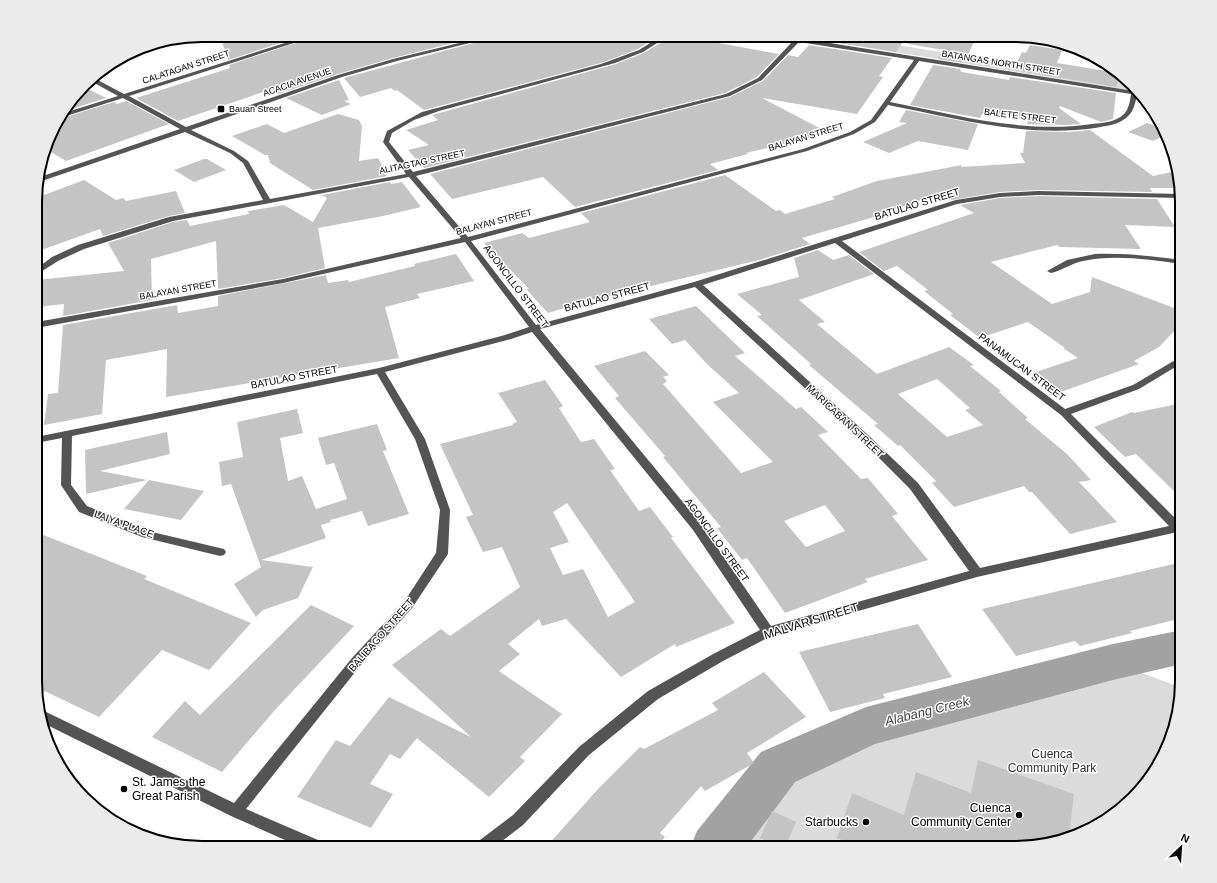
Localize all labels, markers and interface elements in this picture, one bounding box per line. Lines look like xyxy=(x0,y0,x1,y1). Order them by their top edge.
street label: CALATAGAN STREET xyxy=(141,48,231,86)
street label: BATANGAS NORTH STREET xyxy=(941,49,1062,77)
street label: ACACIA AVENUE xyxy=(262,66,332,98)
marker: Bauan Street xyxy=(216,104,226,114)
place label: Bauan Street xyxy=(229,104,282,114)
street label: BALETE STREET xyxy=(983,107,1057,125)
street label: BALAYAN STREET xyxy=(767,121,845,153)
street label: ALITAGTAG STREET xyxy=(378,148,466,176)
street label: BATULAO STREET xyxy=(873,186,961,222)
street label: BALAYAN STREET xyxy=(455,207,534,237)
street label: AGONCILLO STREET xyxy=(481,243,551,329)
street label: BALAYAN STREET xyxy=(139,278,218,302)
street label: BATULAO STREET xyxy=(563,280,651,314)
street label: PANAMUCAN STREET xyxy=(977,331,1067,403)
street label: BATULAO STREET xyxy=(250,363,338,391)
street label: MARICABAN STREET xyxy=(804,382,886,460)
street label: AGONCILLO STREET xyxy=(683,496,751,584)
street label: LAIYA PLACE xyxy=(93,508,156,540)
street label: BALIBAGO STREET xyxy=(346,596,416,674)
street label: MALVAR STREET xyxy=(762,600,861,642)
water label: Alabang Creek xyxy=(882,693,972,729)
park label: Cuenca Community Park xyxy=(1008,747,1097,775)
place label: St. James the Great Parish xyxy=(132,775,206,803)
marker: St. James the Great Parish xyxy=(119,784,129,794)
place label: Cuenca Community Center xyxy=(911,801,1011,829)
marker: Cuenca Community Center xyxy=(1014,810,1024,820)
place label: Starbucks xyxy=(805,815,858,829)
marker: Starbucks xyxy=(861,817,871,827)
north arrow xyxy=(1161,827,1201,867)
text: N xyxy=(1179,831,1191,845)

